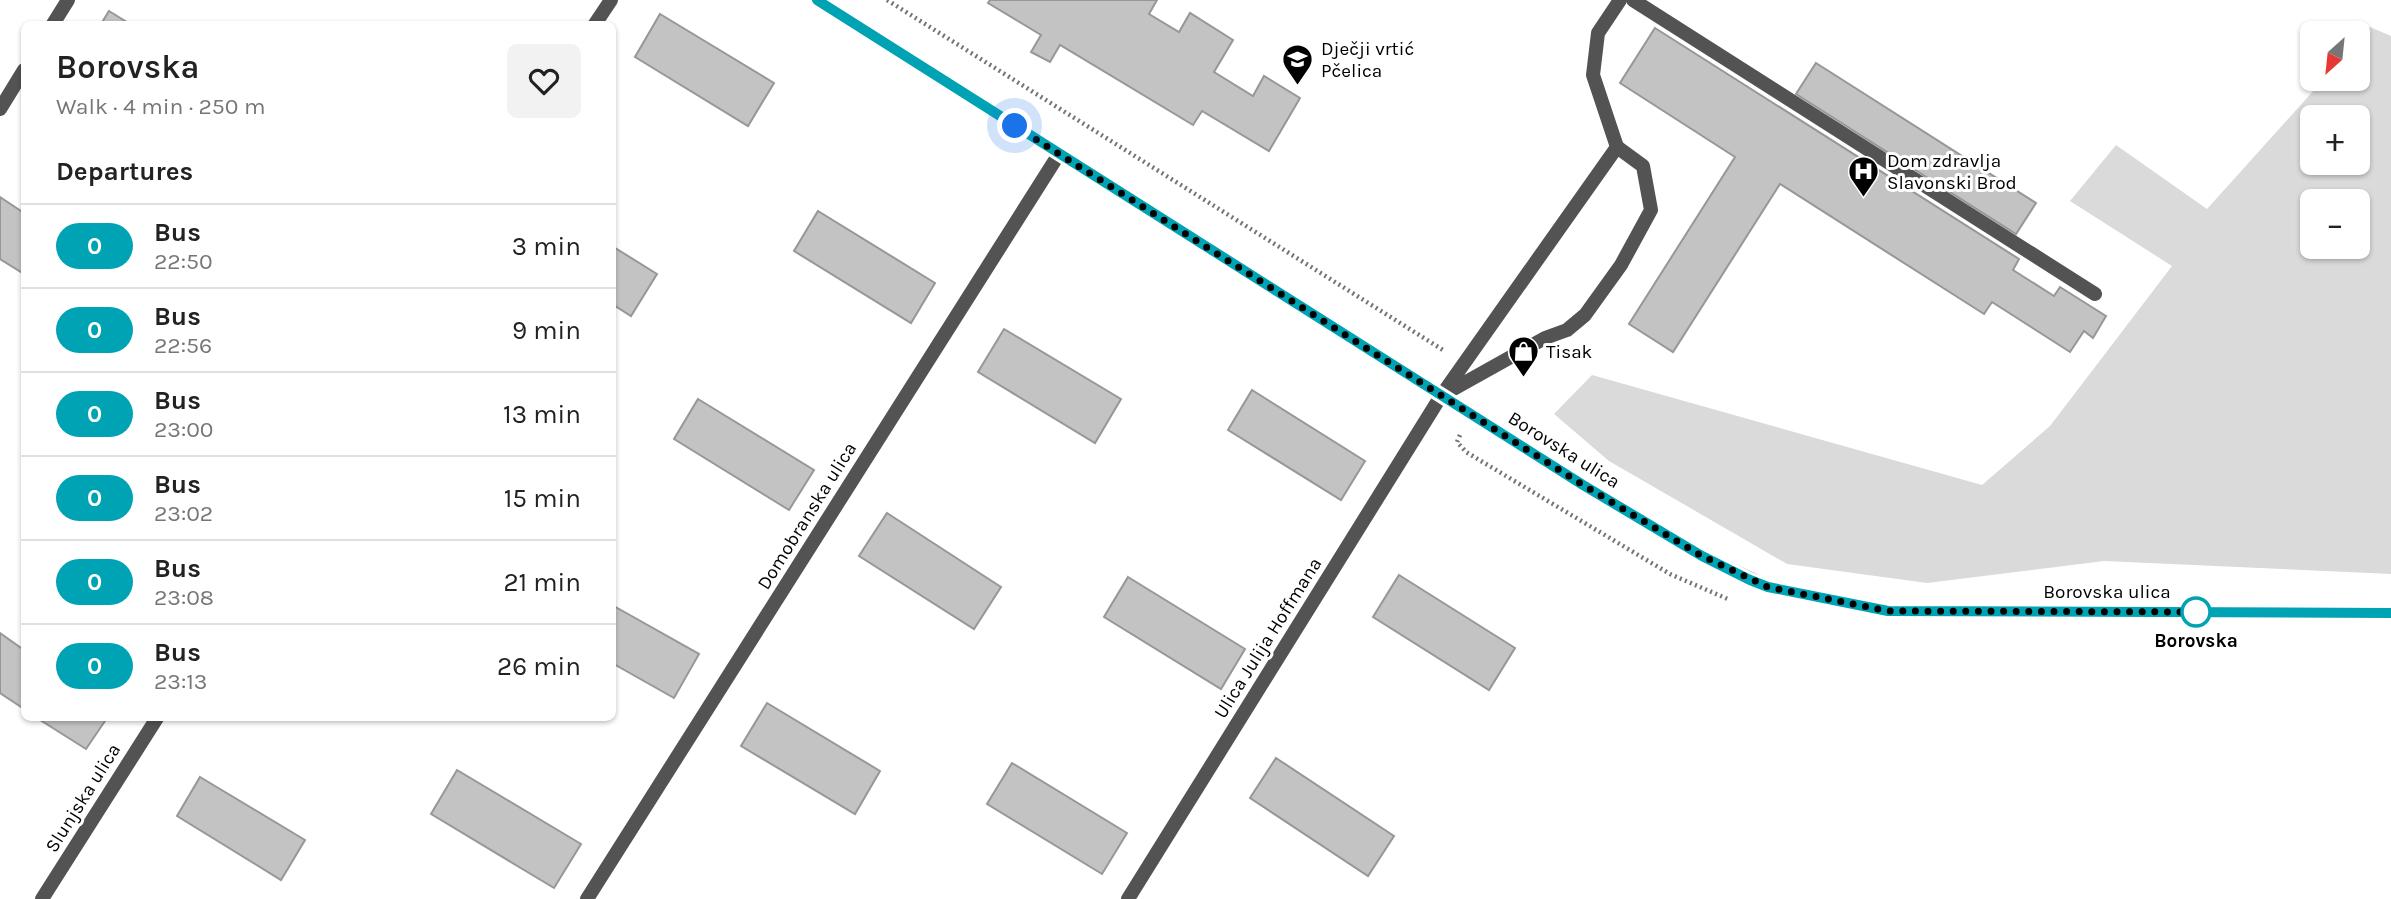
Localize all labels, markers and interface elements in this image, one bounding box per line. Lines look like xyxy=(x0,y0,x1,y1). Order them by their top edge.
north arrow xyxy=(2300,21,2370,91)
map controls xyxy=(2300,21,2370,259)
place label: Dječji vrtić Pčelica xyxy=(1321,38,1414,82)
school or university icon: Dječji vrtić Pčelica xyxy=(1281,43,1315,87)
button: heart xyxy=(507,44,581,118)
text: Borovska xyxy=(56,48,199,86)
text: Walk · 4 min · 250 m xyxy=(56,93,265,120)
button: + xyxy=(2300,105,2370,175)
your location xyxy=(997,108,1032,143)
place label: Dom zdravlja Slavonski Brod xyxy=(1887,150,2017,194)
hospital icon: Dom zdravlja Slavonski Brod xyxy=(1847,155,1881,199)
text: Departures xyxy=(56,156,193,187)
button: − xyxy=(2300,189,2370,259)
text: Bus xyxy=(154,217,201,248)
text: 3 min xyxy=(512,231,581,262)
text: 0 xyxy=(87,232,102,260)
text: 22:50 xyxy=(154,248,213,275)
text: Bus xyxy=(154,301,201,332)
text: 9 min xyxy=(512,315,581,346)
text: 0 xyxy=(87,316,102,344)
text: 22:56 xyxy=(154,332,212,359)
shop icon: Tisak xyxy=(1506,335,1540,379)
place label: Tisak xyxy=(1546,341,1593,363)
text: Bus xyxy=(154,385,201,416)
text: 13 min xyxy=(503,399,581,430)
text: 0 xyxy=(87,400,102,428)
street label: Borovska ulica xyxy=(1504,407,1624,493)
text: 23:00 xyxy=(154,416,214,443)
street label: Domobranska ulica xyxy=(753,438,861,594)
text: Bus xyxy=(154,469,201,500)
text: 15 min xyxy=(504,483,581,514)
text: 0 xyxy=(87,484,102,512)
text: 23:02 xyxy=(154,500,213,527)
text: Bus xyxy=(154,553,201,584)
street label: Ulica Julija Hoffmana xyxy=(1210,554,1326,722)
text: 21 min xyxy=(503,567,581,598)
text: 0 xyxy=(87,568,102,596)
street label: Borovska ulica xyxy=(2043,581,2171,603)
text: 23:08 xyxy=(154,584,214,611)
marker: Borovska xyxy=(2181,597,2211,627)
place label: Borovska xyxy=(2154,630,2238,652)
text: Bus xyxy=(154,637,201,668)
text: 26 min xyxy=(497,651,581,682)
text: 0 xyxy=(87,652,102,680)
text: 23:13 xyxy=(154,668,207,695)
street label: Slunjska ulica xyxy=(41,740,125,856)

